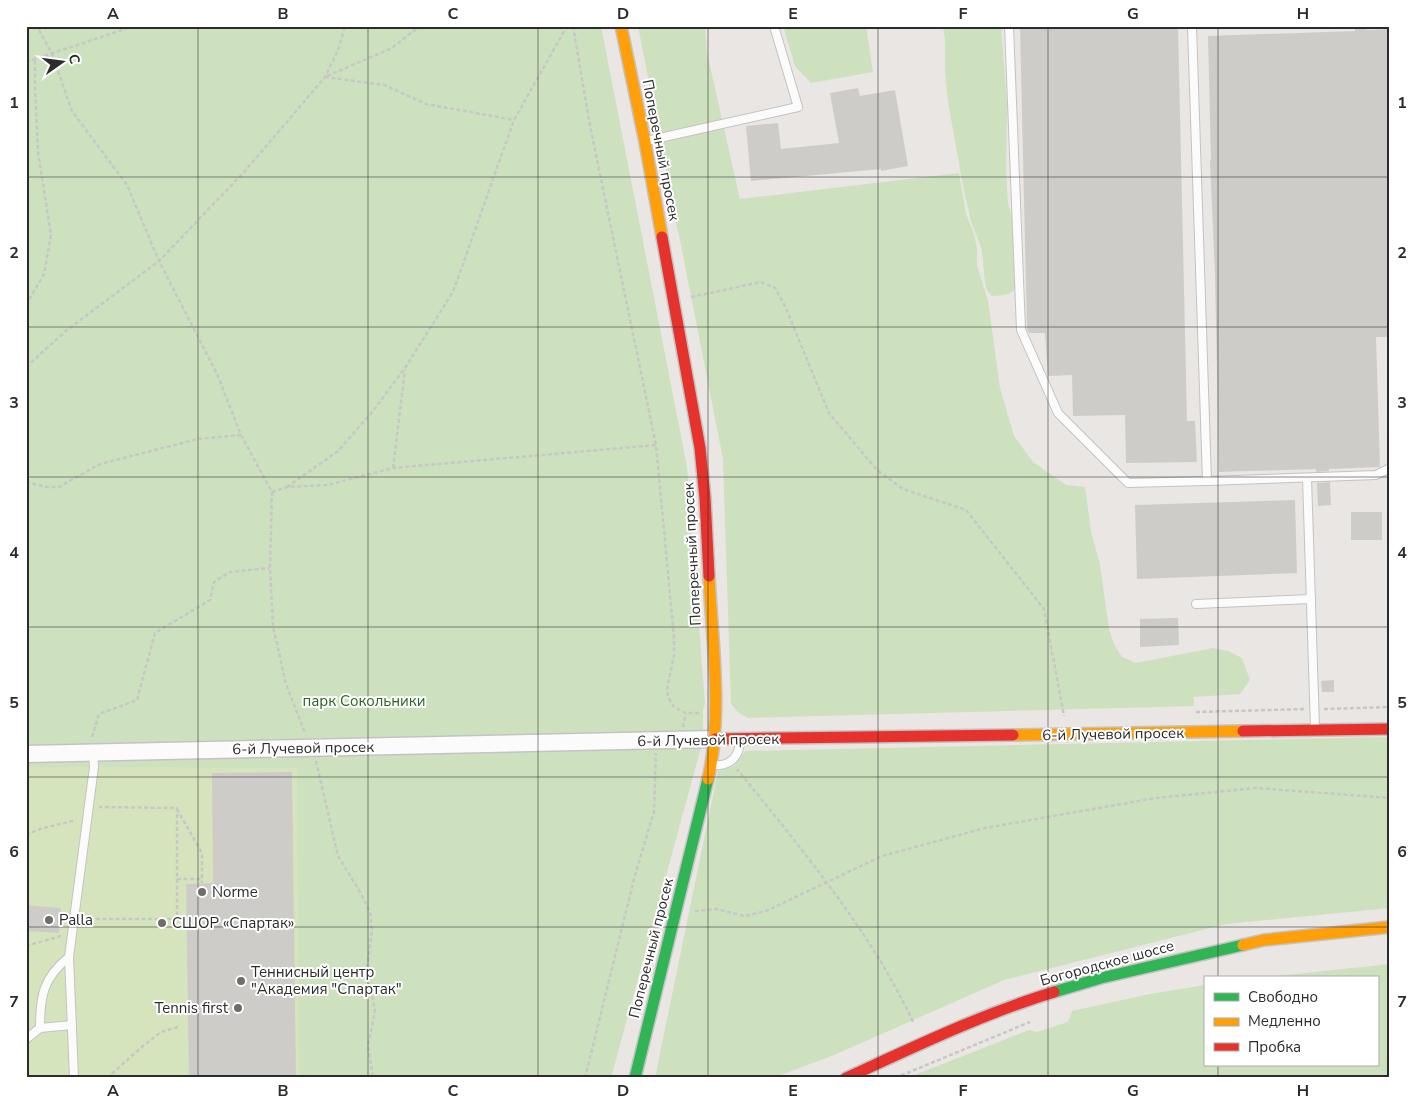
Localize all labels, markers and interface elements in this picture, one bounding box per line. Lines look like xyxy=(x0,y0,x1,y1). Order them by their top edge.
text: A xyxy=(107,3,119,25)
text: B xyxy=(277,3,289,25)
text: C xyxy=(448,3,459,25)
text: D xyxy=(617,3,629,25)
text: E xyxy=(788,3,798,25)
text: F xyxy=(959,3,968,25)
text: G xyxy=(1127,3,1139,25)
text: H xyxy=(1297,3,1309,25)
north arrow xyxy=(38,38,88,88)
text: С xyxy=(64,52,85,66)
street label: Поперечный просек xyxy=(637,78,685,223)
text: 1 xyxy=(9,92,19,114)
text: 1 xyxy=(1397,92,1407,114)
text: 2 xyxy=(9,242,19,264)
text: 2 xyxy=(1397,242,1407,264)
text: 3 xyxy=(9,392,19,414)
text: 3 xyxy=(1397,392,1407,414)
street label: Поперечный просек xyxy=(678,482,706,626)
text: 4 xyxy=(9,542,19,564)
text: 4 xyxy=(1397,542,1407,564)
park label: парк Сокольники xyxy=(302,691,426,711)
text: 5 xyxy=(9,692,19,714)
text: 5 xyxy=(1397,692,1407,714)
street label: 6-й Лучевой просек xyxy=(1042,723,1184,745)
street label: 6-й Лучевой просек xyxy=(637,729,779,751)
street label: 6-й Лучевой просек xyxy=(232,737,374,759)
text: 6 xyxy=(9,841,19,863)
text: 6 xyxy=(1397,841,1407,863)
street label: Поперечный просек xyxy=(624,876,678,1020)
place label: Norme xyxy=(212,882,258,902)
marker: Norme xyxy=(196,886,208,898)
place label: Palla xyxy=(59,910,93,930)
place label: СШОР «Спартак» xyxy=(172,913,294,933)
marker: Palla xyxy=(43,914,55,926)
marker: СШОР «Спартак» xyxy=(156,917,168,929)
street label: Богородское шоссе xyxy=(1038,935,1176,991)
place label: Теннисный центр "Академия "Спартак" xyxy=(251,962,402,999)
marker: Теннисный центр "Академия "Спартак" xyxy=(235,975,247,987)
legend xyxy=(1204,976,1378,1066)
text: Свободно xyxy=(1248,987,1318,1007)
text: 7 xyxy=(9,991,19,1013)
text: 7 xyxy=(1397,991,1407,1013)
place label: Tennis first xyxy=(154,998,229,1018)
marker: Tennis first xyxy=(232,1002,244,1014)
text: Медленно xyxy=(1248,1011,1321,1031)
text: Пробка xyxy=(1248,1037,1301,1057)
text: A xyxy=(107,1080,119,1102)
text: B xyxy=(277,1080,289,1102)
text: C xyxy=(448,1080,459,1102)
text: D xyxy=(617,1080,629,1102)
text: E xyxy=(788,1080,798,1102)
text: F xyxy=(959,1080,968,1102)
text: G xyxy=(1127,1080,1139,1102)
text: H xyxy=(1297,1080,1309,1102)

